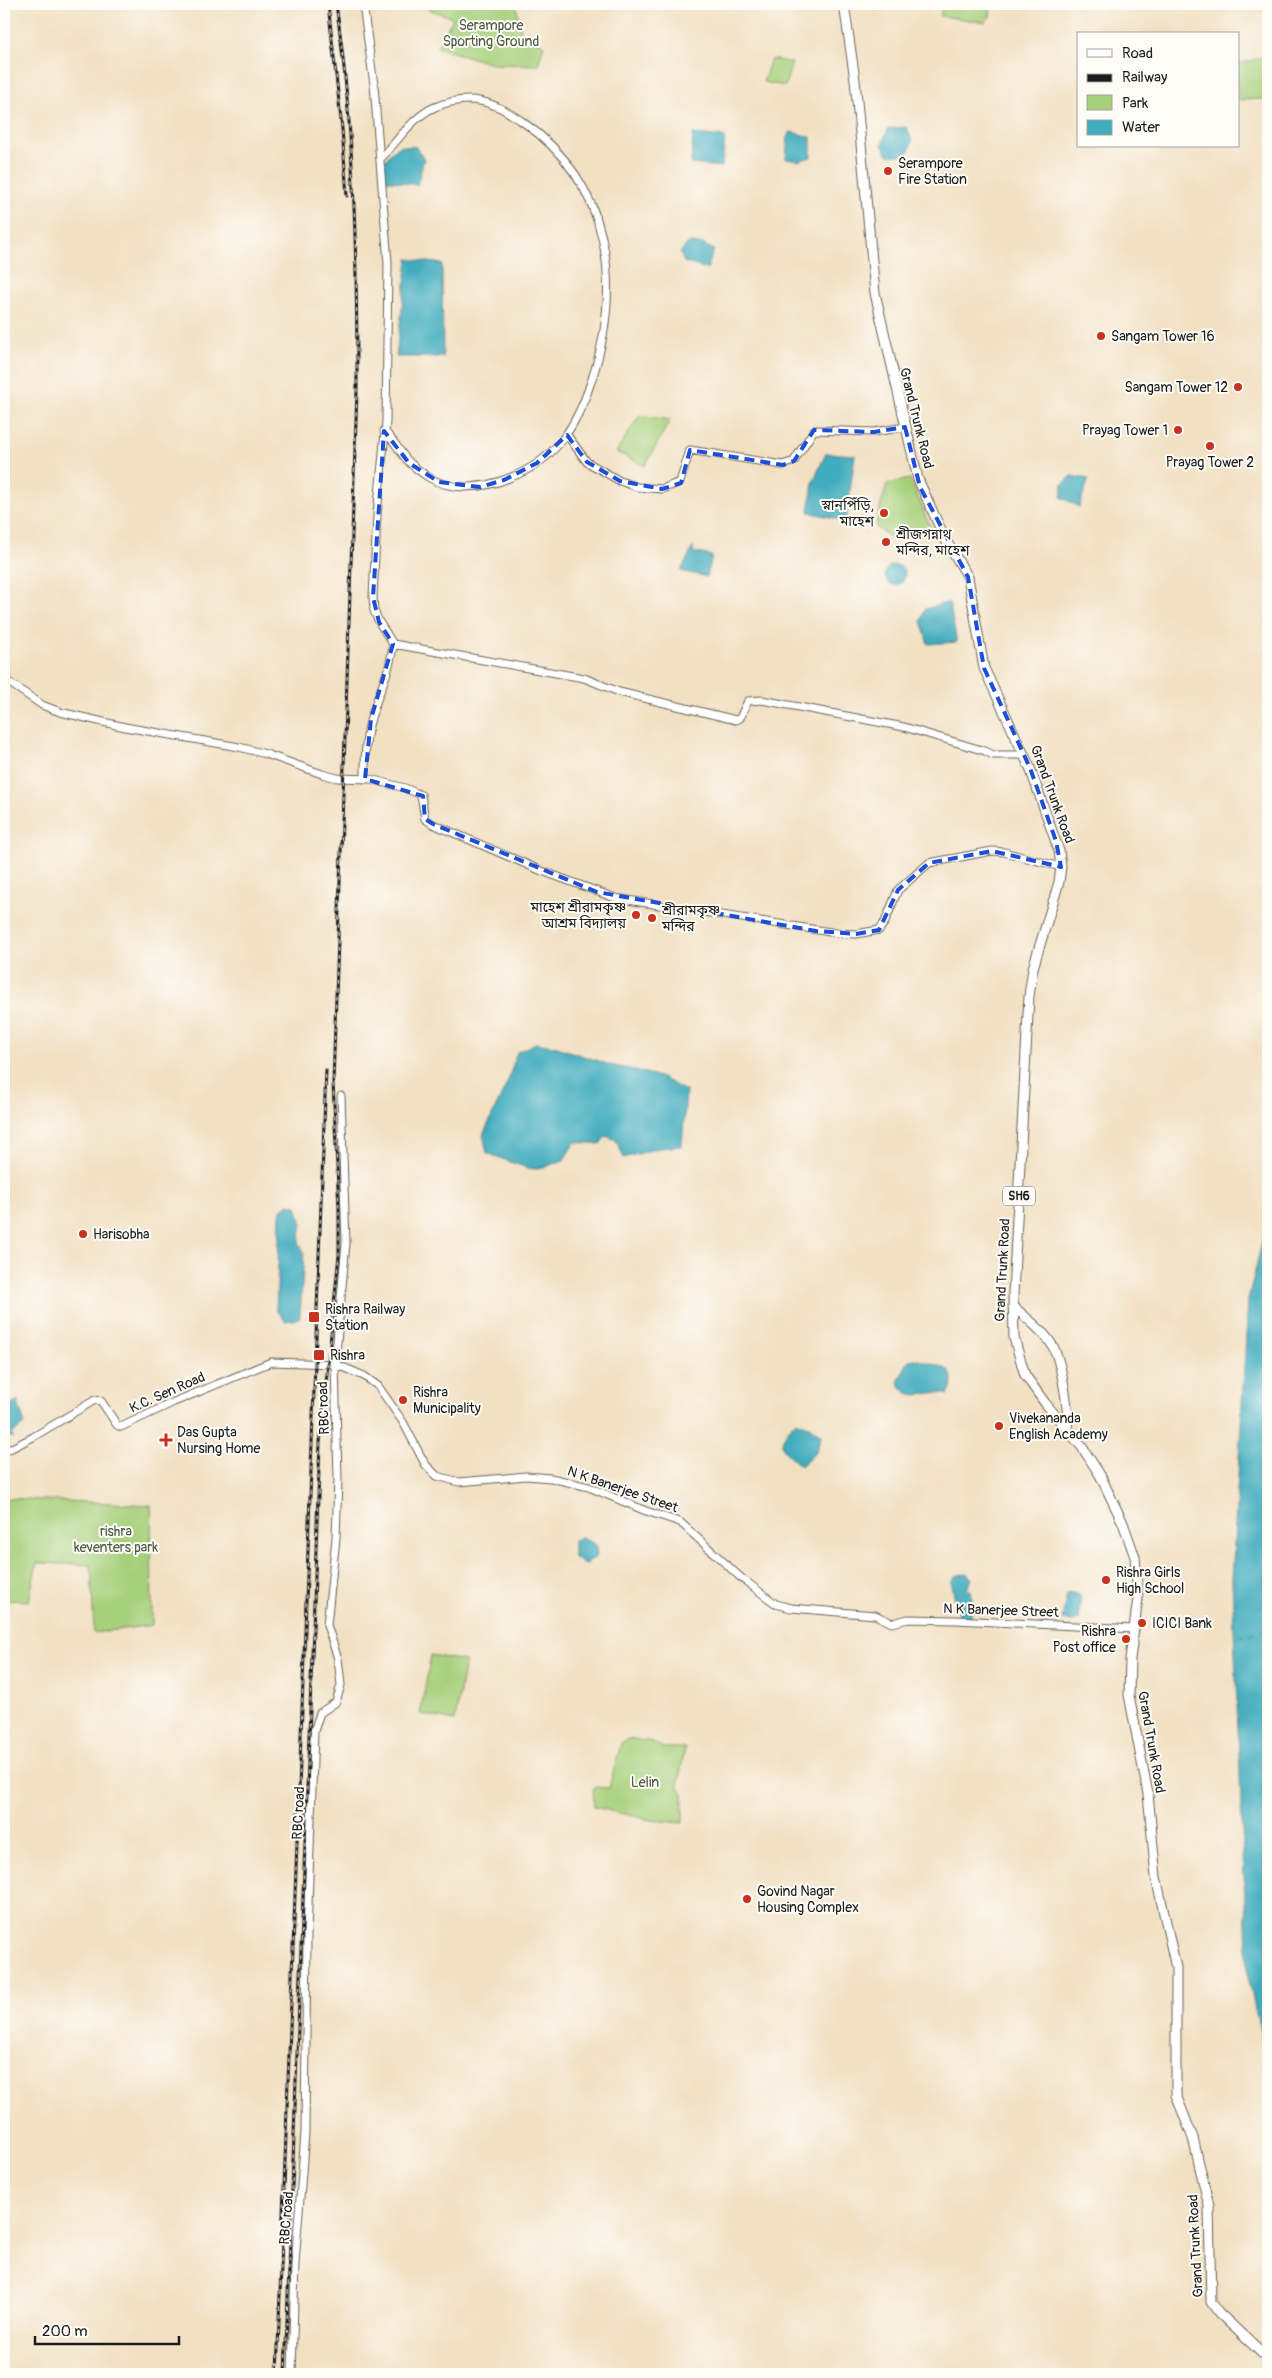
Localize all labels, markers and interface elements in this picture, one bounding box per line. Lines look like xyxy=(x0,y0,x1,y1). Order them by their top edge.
park label: Serampore Sporting Ground xyxy=(443,17,539,50)
legend xyxy=(1077,32,1240,148)
text: Road xyxy=(1122,44,1153,63)
text: Railway xyxy=(1122,68,1168,87)
text: Park xyxy=(1122,94,1149,113)
text: Water xyxy=(1122,118,1161,137)
place label: Serampore Fire Station xyxy=(898,155,967,188)
marker: Serampore Fire Station xyxy=(882,165,894,177)
place label: Sangam Tower 16 xyxy=(1111,328,1215,345)
marker: Sangam Tower 16 xyxy=(1095,330,1107,342)
street label: Grand Trunk Road xyxy=(896,366,937,470)
place label: Sangam Tower 12 xyxy=(1125,379,1228,396)
marker: Sangam Tower 12 xyxy=(1232,381,1244,393)
place label: Prayag Tower 1 xyxy=(1082,422,1168,439)
marker: Prayag Tower 1 xyxy=(1172,424,1184,436)
marker: Prayag Tower 2 xyxy=(1204,440,1216,452)
place label: Prayag Tower 2 xyxy=(1166,454,1254,471)
place label: স্নানপিঁড়ি, মাহেশ xyxy=(821,496,874,530)
marker: স্নানপিঁড়ি, মাহেশ xyxy=(878,507,890,519)
place label: শ্রীজগন্নাথ মন্দির, মাহেশ xyxy=(895,526,970,559)
marker: শ্রীজগন্নাথ মন্দির, মাহেশ xyxy=(880,536,892,548)
street label: Grand Trunk Road xyxy=(1027,743,1078,846)
place label: মাহেশ শ্রীরামকৃষ্ণ আশ্রম বিদ্যালয় xyxy=(529,899,626,932)
place label: শ্রীরামকৃষ্ণ মন্দির xyxy=(661,902,720,935)
marker: মাহেশ শ্রীরামকৃষ্ণ আশ্রম বিদ্যালয় xyxy=(630,909,642,921)
marker: শ্রীরামকৃষ্ণ মন্দির xyxy=(646,912,658,924)
road number: SH6 xyxy=(1003,1186,1035,1206)
street label: Grand Trunk Road xyxy=(991,1218,1014,1322)
place label: Harisobha xyxy=(93,1226,150,1243)
marker: Harisobha xyxy=(77,1228,89,1240)
place label: Rishra Railway Station xyxy=(325,1301,405,1334)
marker: Rishra Railway Station xyxy=(307,1310,321,1324)
place label: Rishra xyxy=(330,1347,365,1364)
marker: Rishra xyxy=(312,1348,326,1362)
street label: K.C. Sen Road xyxy=(127,1368,208,1417)
street label: RBC road xyxy=(314,1381,333,1435)
place label: Rishra Municipality xyxy=(413,1384,481,1417)
marker: Rishra Municipality xyxy=(397,1394,409,1406)
place label: Vivekananda English Academy xyxy=(1009,1410,1108,1443)
marker: Vivekananda English Academy xyxy=(993,1420,1005,1432)
place label: Das Gupta Nursing Home xyxy=(177,1424,261,1457)
marker: Das Gupta Nursing Home xyxy=(159,1433,173,1447)
street label: N K Banerjee Street xyxy=(565,1463,681,1516)
park label: rishra keventers park xyxy=(74,1523,158,1556)
place label: Rishra Girls High School xyxy=(1116,1564,1184,1597)
marker: Rishra Girls High School xyxy=(1100,1574,1112,1586)
street label: N K Banerjee Street xyxy=(943,1600,1060,1621)
place label: ICICI Bank xyxy=(1152,1615,1212,1632)
marker: ICICI Bank xyxy=(1136,1617,1148,1629)
place label: Rishra Post office xyxy=(1053,1623,1116,1656)
marker: Rishra Post office xyxy=(1120,1633,1132,1645)
street label: Grand Trunk Road xyxy=(1134,1690,1169,1795)
park label: Lelin xyxy=(631,1774,659,1791)
street label: RBC road xyxy=(289,1786,308,1840)
place label: Govind Nagar Housing Complex xyxy=(757,1883,859,1916)
marker: Govind Nagar Housing Complex xyxy=(741,1893,753,1905)
street label: RBC road xyxy=(276,2191,297,2245)
street label: Grand Trunk Road xyxy=(1184,2194,1207,2298)
scale bar xyxy=(35,2313,179,2345)
text: 200 m xyxy=(42,2322,87,2341)

